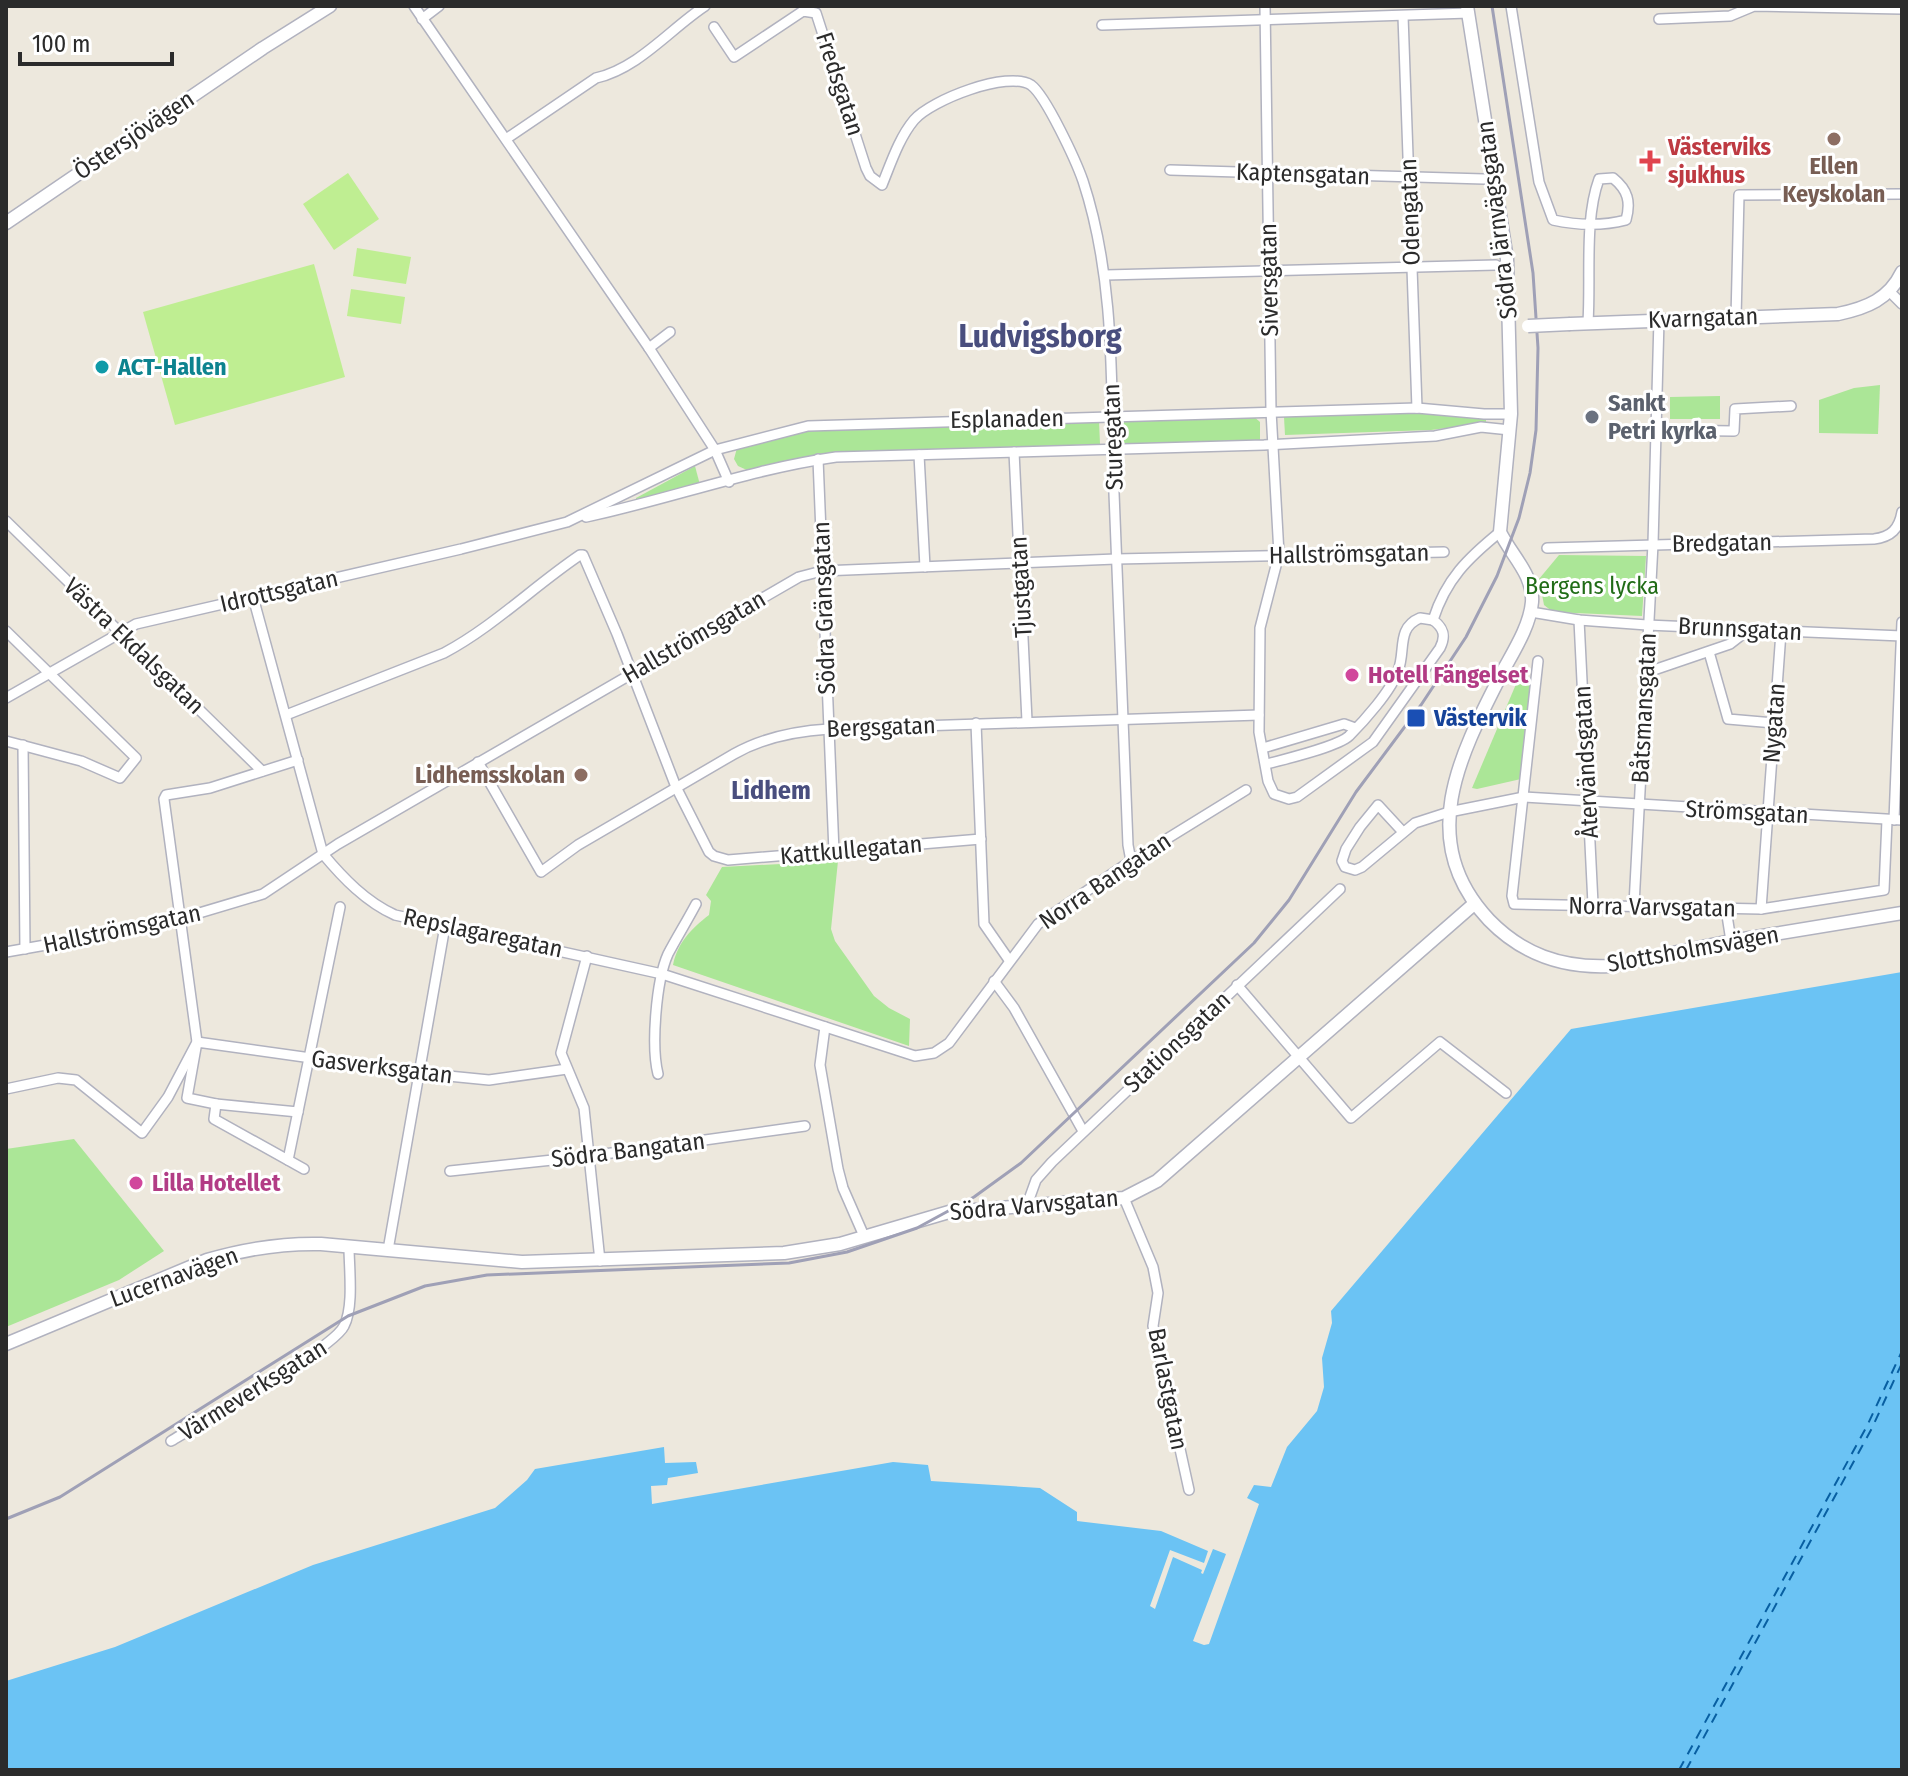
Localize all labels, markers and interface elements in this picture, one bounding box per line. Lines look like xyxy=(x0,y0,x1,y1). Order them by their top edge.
scale bar xyxy=(20,16,172,66)
street label: Fredsgatan xyxy=(810,29,870,139)
text: 100 m xyxy=(32,30,90,58)
street label: Östersjövägen xyxy=(69,85,199,185)
street label: Södra Järnvägsgatan xyxy=(1471,119,1523,321)
marker: Ellen Keyskolan xyxy=(1825,130,1843,148)
place label: Västerviks sjukhus xyxy=(1667,133,1772,189)
marker: Västerviks sjukhus xyxy=(1639,150,1661,172)
place label: Ellen Keyskolan xyxy=(1783,152,1885,208)
street label: Kaptensgatan xyxy=(1236,158,1370,190)
street label: Odengatan xyxy=(1394,158,1426,266)
street label: Siversgatan xyxy=(1254,223,1284,337)
street label: Kvarngatan xyxy=(1647,302,1759,334)
district label: Ludvigsborg xyxy=(958,317,1122,355)
place label: ACT-Hallen xyxy=(117,353,227,381)
marker: ACT-Hallen xyxy=(93,358,111,376)
street label: Sturegatan xyxy=(1097,383,1129,491)
place label: Sankt Petri kyrka xyxy=(1608,389,1717,445)
street label: Esplanaden xyxy=(950,404,1064,434)
marker: Sankt Petri kyrka xyxy=(1583,408,1601,426)
street label: Södra Gränsgatan xyxy=(807,521,841,695)
street label: Bredgatan xyxy=(1672,528,1772,558)
street label: Tjustgatan xyxy=(1004,536,1038,638)
street label: Hallströmsgatan xyxy=(1268,539,1430,569)
street label: Idrottsgatan xyxy=(217,564,341,618)
street label: Västra Ekdalsgatan xyxy=(58,572,210,720)
park label: Bergens lycka xyxy=(1525,572,1659,600)
street label: Hallströmsgatan xyxy=(617,585,771,689)
street label: Brunnsgatan xyxy=(1677,612,1803,646)
street label: Båtsmansgatan xyxy=(1626,632,1662,784)
place label: Hotell Fängelset xyxy=(1368,661,1529,689)
marker: Hotell Fängelset xyxy=(1343,666,1361,684)
street label: Nygatan xyxy=(1757,682,1791,764)
street label: Återvändsgatan xyxy=(1567,685,1604,839)
place label: Västervik xyxy=(1433,704,1527,732)
marker: Västervik xyxy=(1405,707,1427,729)
street label: Bergsgatan xyxy=(826,711,936,743)
place label: Lidhemsskolan xyxy=(415,761,565,789)
marker: Lidhemsskolan xyxy=(572,766,590,784)
district label: Lidhem xyxy=(731,775,811,806)
street label: Strömsgatan xyxy=(1685,795,1809,829)
street label: Norra Bangatan xyxy=(1034,827,1176,935)
street label: Kattkullegatan xyxy=(779,830,923,870)
street label: Norra Varvsgatan xyxy=(1568,892,1736,922)
street label: Hallströmsgatan xyxy=(41,899,203,959)
street label: Repslagaregatan xyxy=(401,902,565,964)
street label: Slottsholmsvägen xyxy=(1605,920,1781,978)
street label: Stationsgatan xyxy=(1118,986,1236,1098)
street label: Gasverksgatan xyxy=(310,1044,454,1090)
street label: Södra Bangatan xyxy=(550,1127,706,1173)
place label: Lilla Hotellet xyxy=(152,1169,281,1197)
marker: Lilla Hotellet xyxy=(127,1174,145,1192)
street label: Södra Varvsgatan xyxy=(948,1184,1120,1226)
street label: Lucernavägen xyxy=(106,1241,242,1313)
street label: Barlastgatan xyxy=(1142,1326,1194,1452)
street label: Värmeverksgatan xyxy=(174,1334,332,1446)

